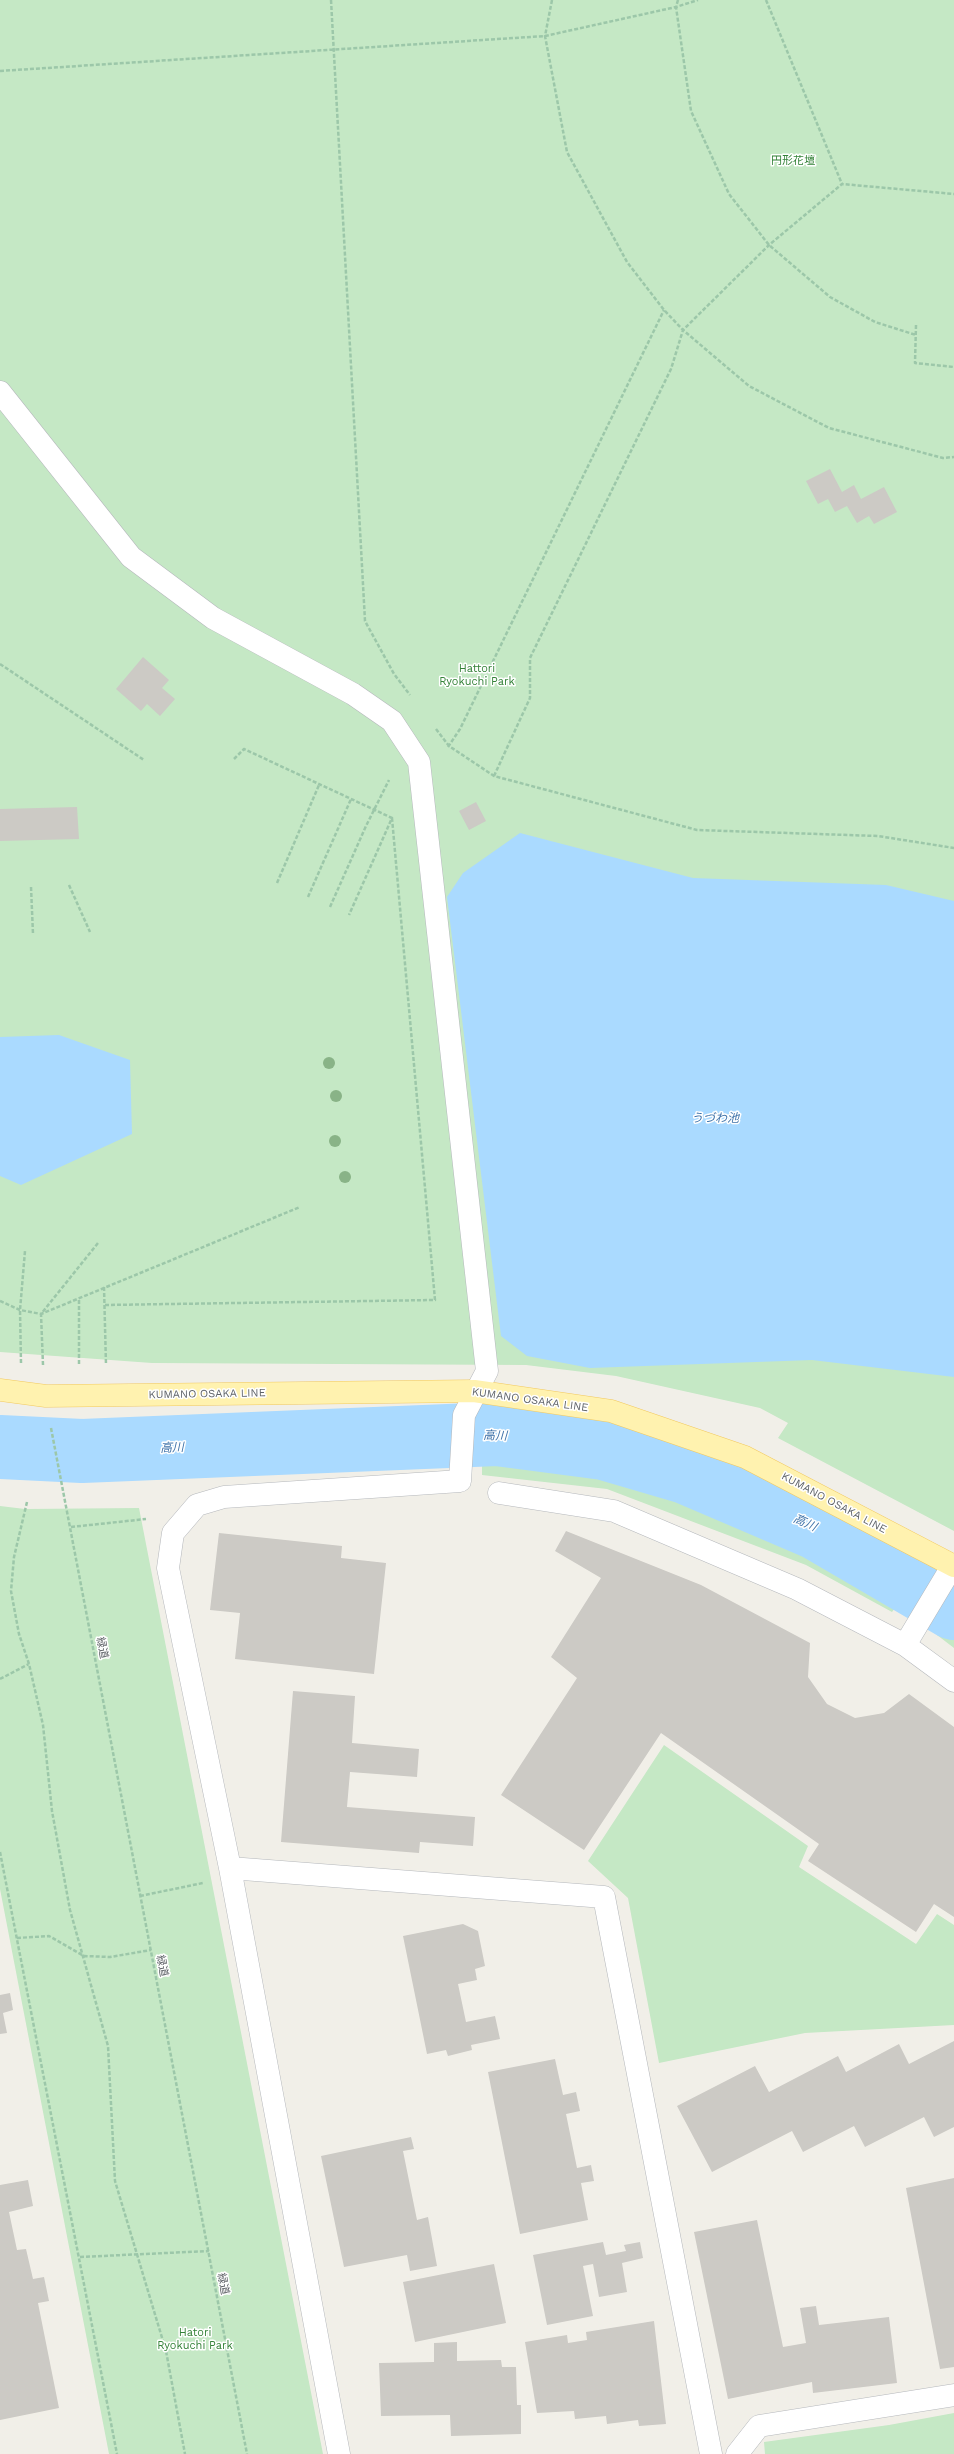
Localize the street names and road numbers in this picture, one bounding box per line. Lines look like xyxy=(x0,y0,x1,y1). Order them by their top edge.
street label: KUMANO OSAKA LINE xyxy=(471,1385,589,1415)
street label: KUMANO OSAKA LINE xyxy=(148,1386,266,1402)
street label: KUMANO OSAKA LINE xyxy=(779,1470,889,1536)
street label: 緑道 xyxy=(93,1636,111,1660)
street label: 緑道 xyxy=(153,1954,171,1978)
street label: 緑道 xyxy=(214,2272,232,2296)

